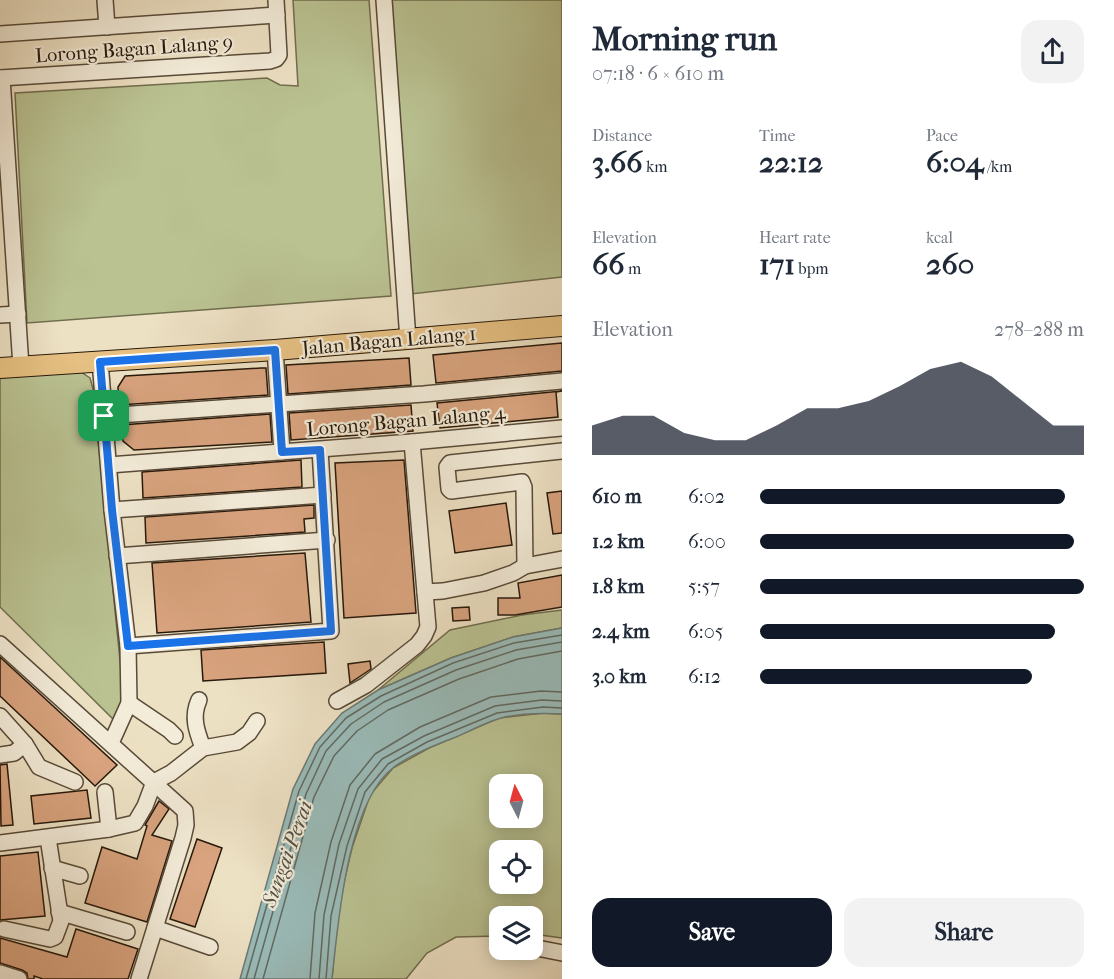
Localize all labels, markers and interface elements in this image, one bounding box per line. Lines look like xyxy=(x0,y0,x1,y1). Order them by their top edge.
text: Morning run xyxy=(592,20,777,59)
button: share xyxy=(1021,20,1084,83)
street label: Lorong Bagan Lalang 9 xyxy=(34,31,234,67)
text: 07:18 · 6 × 610 m xyxy=(592,62,724,85)
text: Distance xyxy=(592,126,652,145)
text: Time xyxy=(759,126,795,145)
text: Pace xyxy=(926,126,958,145)
text: 3.66 xyxy=(592,145,643,180)
text: 22:12 xyxy=(759,145,823,180)
text: 6:04 xyxy=(926,145,983,180)
text: km xyxy=(643,157,668,176)
text: /km xyxy=(983,157,1012,176)
text: Elevation xyxy=(592,228,657,247)
text: Heart rate xyxy=(759,228,831,247)
text: kcal xyxy=(926,228,953,247)
text: 66 xyxy=(592,247,625,282)
text: 171 xyxy=(759,247,795,282)
text: 260 xyxy=(926,247,974,282)
text: m xyxy=(625,259,641,278)
text: bpm xyxy=(795,259,829,278)
text: Elevation xyxy=(592,318,673,341)
text: 278–288 m xyxy=(994,318,1084,341)
street label: Jalan Bagan Lalang 1 xyxy=(299,322,477,360)
pin xyxy=(78,390,129,441)
icon: arrive xyxy=(87,399,120,432)
street label: Lorong Bagan Lalang 4 xyxy=(305,401,508,441)
text: 610 m xyxy=(592,485,642,508)
text: 6:02 xyxy=(688,485,725,508)
text: 1.2 km xyxy=(592,530,645,553)
text: 6:00 xyxy=(688,530,726,553)
text: 1.8 km xyxy=(592,575,644,598)
text: 5:57 xyxy=(688,575,720,598)
text: 2.4 km xyxy=(592,620,650,643)
text: 6:05 xyxy=(688,620,723,643)
text: 3.0 km xyxy=(592,665,646,688)
text: 6:12 xyxy=(688,665,721,688)
north arrow xyxy=(489,774,543,828)
map controls xyxy=(489,774,543,960)
water label: Sungai Perai xyxy=(256,796,318,911)
button: locate xyxy=(489,840,543,894)
button: Save xyxy=(592,898,832,967)
button: Share xyxy=(844,898,1084,967)
button: layers xyxy=(489,906,543,960)

